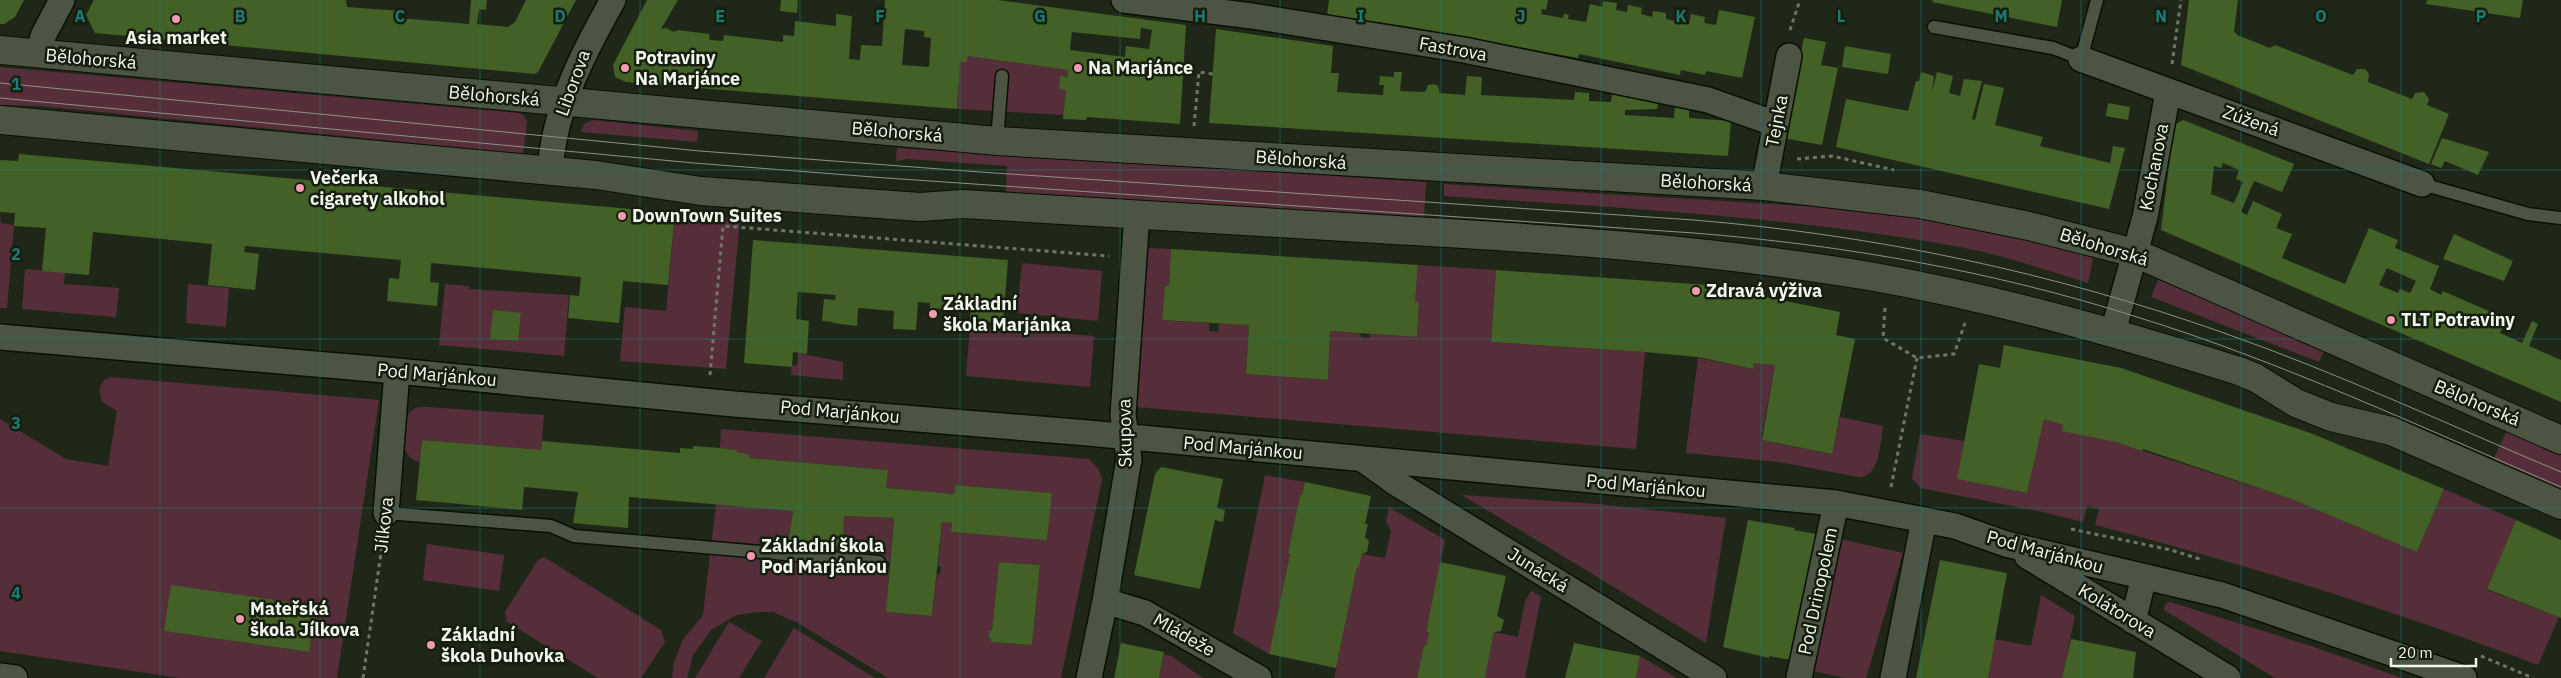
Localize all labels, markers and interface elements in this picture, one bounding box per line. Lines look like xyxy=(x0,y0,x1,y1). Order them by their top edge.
text: A xyxy=(75,6,86,26)
text: B xyxy=(235,6,246,26)
text: C xyxy=(395,6,405,26)
text: D xyxy=(554,6,566,26)
text: E xyxy=(715,6,725,26)
text: F xyxy=(875,6,885,26)
text: G xyxy=(1034,6,1046,26)
text: H xyxy=(1194,6,1206,26)
text: I xyxy=(1358,6,1365,26)
text: J xyxy=(1517,6,1525,26)
text: K xyxy=(1675,6,1687,26)
text: L xyxy=(1837,6,1845,26)
text: M xyxy=(1994,6,2008,26)
text: N xyxy=(2155,6,2167,26)
text: O xyxy=(2315,6,2327,26)
text: P xyxy=(2476,6,2486,26)
marker: Asia market xyxy=(170,13,182,25)
place label: Asia market xyxy=(125,26,227,49)
street label: Fastrova xyxy=(1417,31,1489,66)
street label: Bělohorská xyxy=(45,43,138,74)
street label: Liborova xyxy=(550,46,595,119)
place label: Potraviny Na Marjánce xyxy=(635,46,740,90)
place label: Na Marjánce xyxy=(1088,56,1193,79)
marker: Potraviny Na Marjánce xyxy=(619,62,631,74)
marker: Na Marjánce xyxy=(1072,62,1084,74)
text: 1 xyxy=(11,74,21,94)
street label: Bělohorská xyxy=(448,80,541,111)
street label: Tejnka xyxy=(1760,92,1793,149)
street label: Zúžená xyxy=(2220,100,2283,141)
street label: Bělohorská xyxy=(851,116,944,147)
street label: Kochanova xyxy=(2134,121,2173,212)
street label: Bělohorská xyxy=(1255,145,1348,174)
place label: Večerka cigarety alkohol xyxy=(310,166,445,210)
street label: Bělohorská xyxy=(1660,169,1753,196)
marker: Večerka cigarety alkohol xyxy=(294,182,306,194)
place label: DownTown Suites xyxy=(632,204,782,227)
marker: DownTown Suites xyxy=(616,210,628,222)
street label: Bělohorská xyxy=(2057,222,2152,271)
text: 2 xyxy=(11,244,21,264)
place label: Zdravá výživa xyxy=(1706,279,1822,302)
marker: Zdravá výživa xyxy=(1690,285,1702,297)
place label: Základní škola Marjánka xyxy=(943,292,1071,336)
marker: Základní škola Marjánka xyxy=(927,308,939,320)
place label: TLT Potraviny xyxy=(2401,308,2515,331)
marker: TLT Potraviny xyxy=(2385,314,2397,326)
street label: Pod Marjánkou xyxy=(376,358,498,391)
street label: Bělohorská xyxy=(2431,374,2524,431)
street label: Pod Marjánkou xyxy=(779,395,901,428)
street label: Skupova xyxy=(1112,398,1137,468)
text: 3 xyxy=(11,413,21,433)
street label: Pod Marjánkou xyxy=(1182,431,1304,464)
street label: Pod Marjánkou xyxy=(1585,469,1707,502)
street label: Jílkova xyxy=(369,496,398,554)
street label: Pod Drinopolem xyxy=(1793,525,1842,657)
street label: Pod Marjánkou xyxy=(1984,525,2106,578)
place label: Základní škola Pod Marjánkou xyxy=(761,534,887,578)
street label: Junácká xyxy=(1504,542,1573,597)
marker: Základní škola Pod Marjánkou xyxy=(745,550,757,562)
street label: Kolátorova xyxy=(2074,578,2161,643)
text: 4 xyxy=(11,583,21,603)
place label: Mateřská škola Jílkova xyxy=(250,597,359,641)
street label: Mládeže xyxy=(1149,608,1219,661)
marker: Mateřská škola Jílkova xyxy=(234,613,246,625)
place label: Základní škola Duhovka xyxy=(441,623,564,667)
scale bar xyxy=(2391,636,2476,668)
marker: Základní škola Duhovka xyxy=(425,639,437,651)
text: 20 m xyxy=(2398,643,2433,662)

